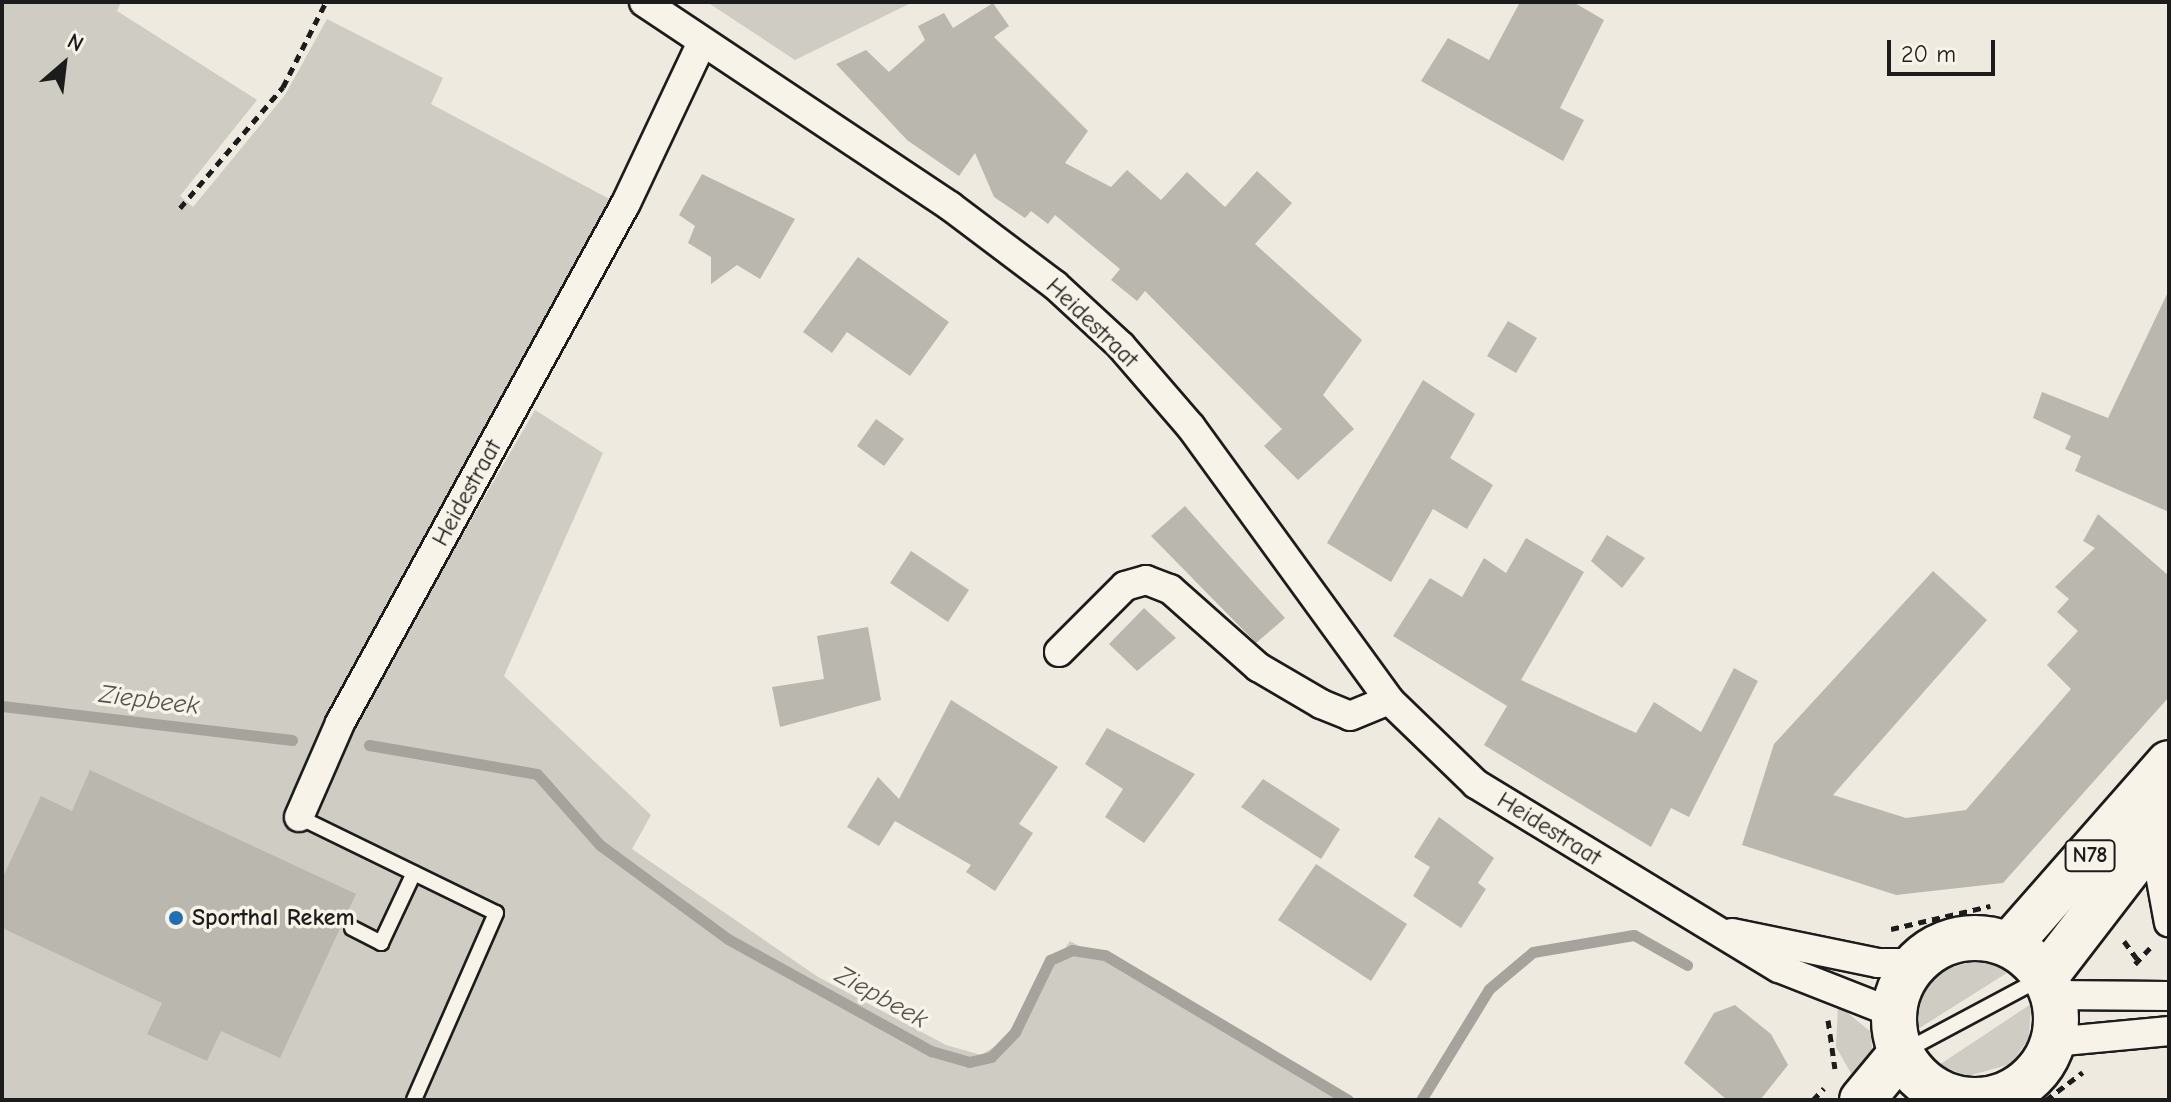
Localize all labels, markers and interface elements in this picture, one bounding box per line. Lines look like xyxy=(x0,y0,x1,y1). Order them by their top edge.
north arrow xyxy=(24,24,104,104)
scale bar xyxy=(1891,24,1999,74)
text: N xyxy=(63,28,88,58)
text: 20 m xyxy=(1901,40,1956,68)
street label: Heidestraat xyxy=(1040,272,1144,374)
street label: Heidestraat xyxy=(426,435,508,551)
water label: Ziepbeek xyxy=(97,679,201,723)
street label: Heidestraat xyxy=(1492,786,1606,872)
road number: N78 xyxy=(2064,838,2116,874)
place label: Sporthal Rekem xyxy=(192,904,355,932)
marker: Sporthal Rekem xyxy=(167,909,185,927)
water label: Ziepbeek xyxy=(829,960,933,1036)

